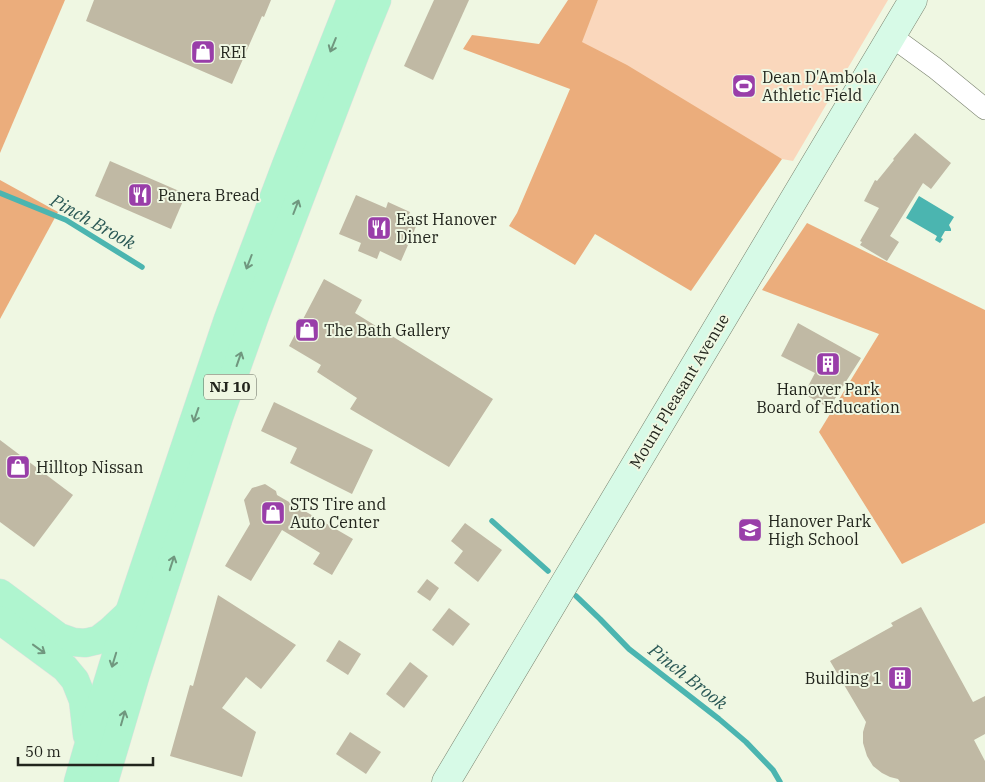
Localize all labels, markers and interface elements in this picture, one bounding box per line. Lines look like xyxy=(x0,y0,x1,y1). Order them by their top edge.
one-way arrow xyxy=(328,37,338,52)
shop icon: REI xyxy=(190,39,216,65)
place label: REI xyxy=(220,42,247,62)
place label: Dean D'Ambola Athletic Field xyxy=(762,67,877,105)
sports icon: Dean D'Ambola Athletic Field xyxy=(731,73,757,99)
restaurant icon: Panera Bread xyxy=(127,182,153,208)
place label: Panera Bread xyxy=(158,185,260,205)
water label: Pinch Brook xyxy=(46,188,140,255)
one-way arrow xyxy=(292,200,301,215)
place label: East Hanover Diner xyxy=(396,209,497,247)
restaurant icon: East Hanover Diner xyxy=(366,215,392,241)
one-way arrow xyxy=(244,254,254,269)
street label: Mount Pleasant Avenue xyxy=(625,310,733,472)
shop icon: The Bath Gallery xyxy=(294,317,320,343)
place label: The Bath Gallery xyxy=(324,320,451,340)
building icon: Hanover Park Board of Education xyxy=(815,351,841,377)
one-way arrow xyxy=(235,352,244,368)
road number: NJ 10 xyxy=(204,374,256,400)
place label: Hanover Park Board of Education xyxy=(756,379,900,417)
one-way arrow xyxy=(190,407,200,423)
shop icon: Hilltop Nissan xyxy=(5,454,31,480)
place label: Hilltop Nissan xyxy=(36,457,143,477)
place label: STS Tire and Auto Center xyxy=(290,494,386,532)
shop icon: STS Tire and Auto Center xyxy=(260,500,286,526)
place label: Hanover Park High School xyxy=(768,511,872,549)
school or university icon: Hanover Park High School xyxy=(737,517,763,543)
one-way arrow xyxy=(167,556,177,572)
water label: Pinch Brook xyxy=(643,638,733,715)
one-way arrow xyxy=(32,644,46,654)
one-way arrow xyxy=(109,651,119,667)
building icon: Building 1 xyxy=(887,665,913,691)
place label: Building 1 xyxy=(805,668,882,688)
one-way arrow xyxy=(118,711,128,727)
scale bar xyxy=(18,734,152,766)
text: 50 m xyxy=(25,742,61,761)

